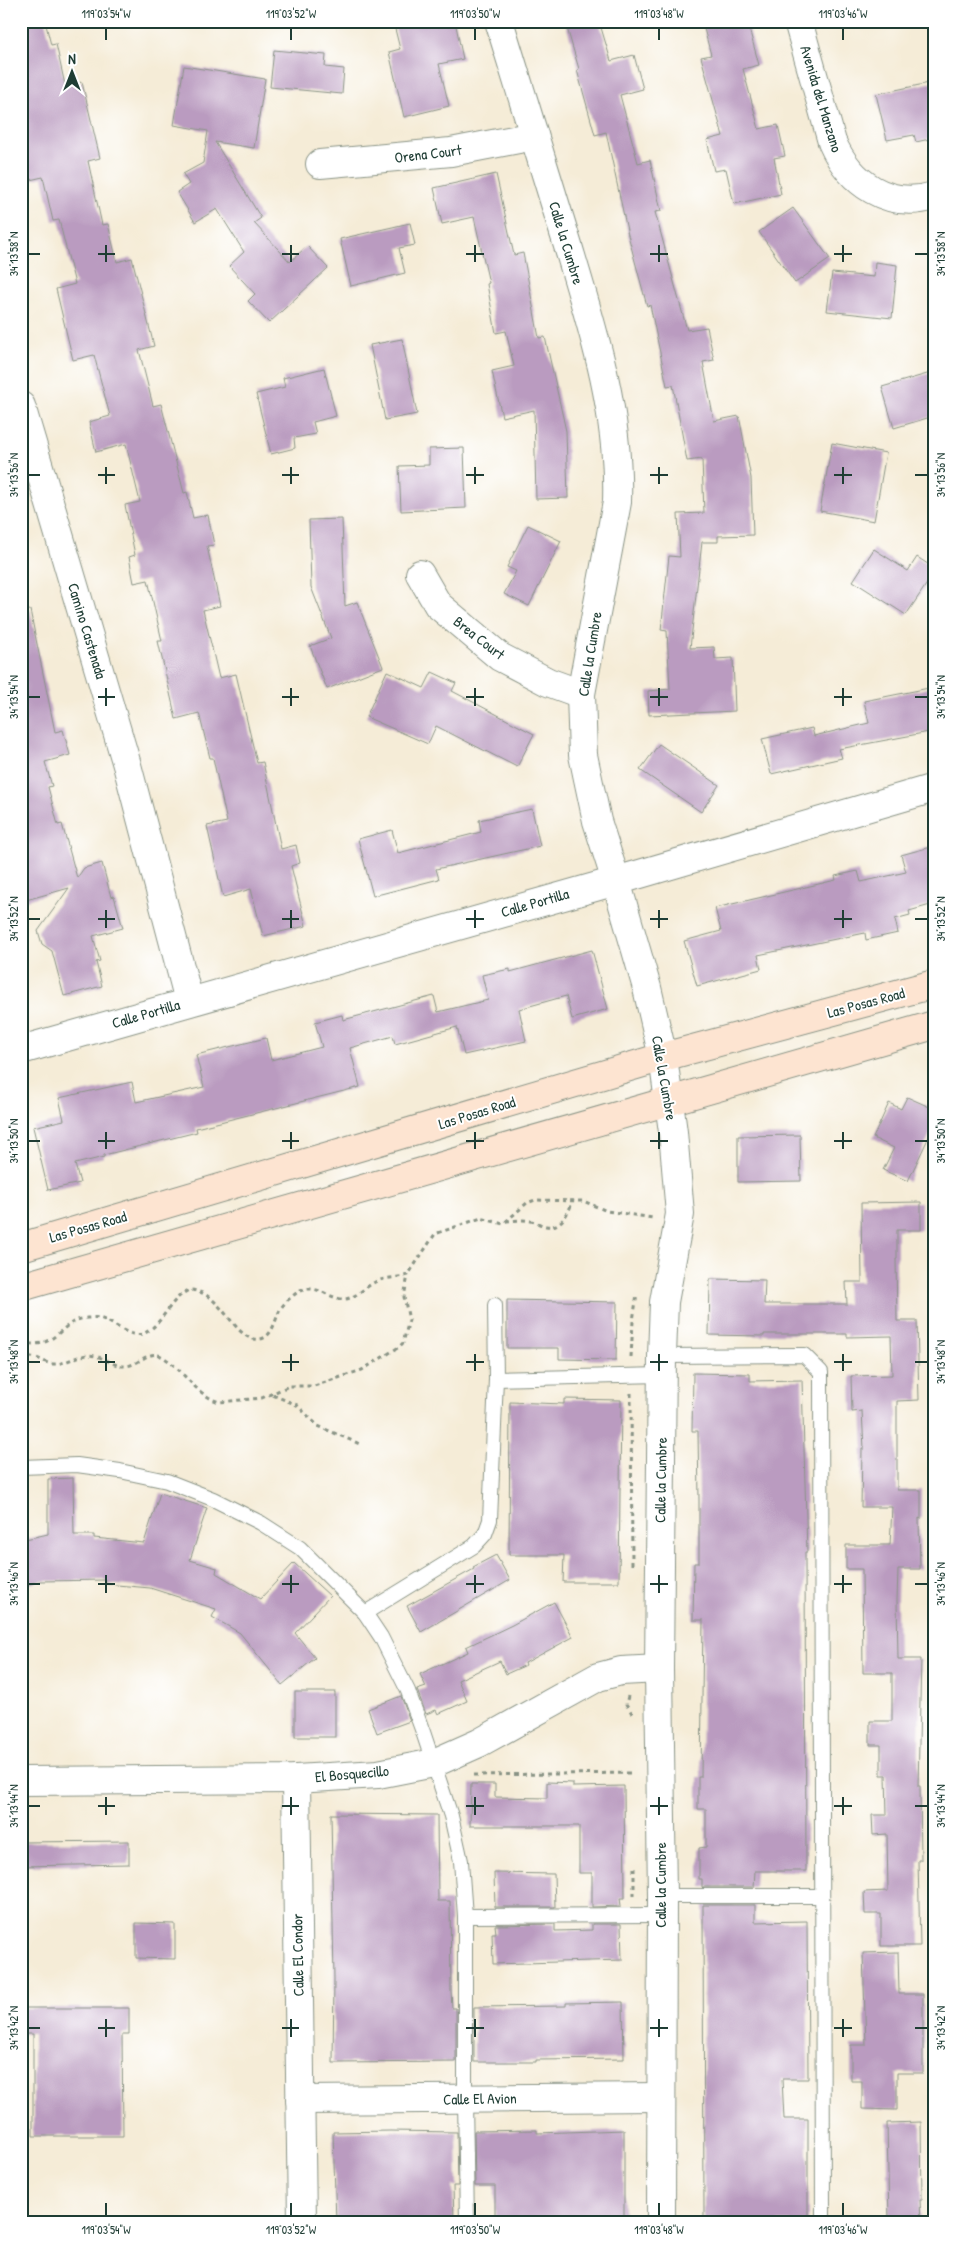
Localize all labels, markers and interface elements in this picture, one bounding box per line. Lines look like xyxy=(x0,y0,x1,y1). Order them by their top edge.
text: 119°03'54"W xyxy=(81,5,131,22)
text: 119°03'52"W xyxy=(266,5,317,22)
text: 119°03'50"W xyxy=(450,5,501,22)
text: 119°03'48"W xyxy=(634,5,684,22)
text: 119°03'46"W xyxy=(819,5,868,22)
street label: Avenida del Manzano xyxy=(795,43,848,155)
north arrow xyxy=(48,48,98,98)
text: N xyxy=(68,49,76,68)
street label: Orena Court xyxy=(393,139,463,168)
street label: Calle la Cumbre xyxy=(544,199,589,287)
text: 34°13'58"N xyxy=(5,232,22,276)
text: 34°13'58"N xyxy=(932,232,949,276)
text: 34°13'56"N xyxy=(5,453,22,497)
text: 34°13'56"N xyxy=(932,453,949,497)
street label: Camino Castenada xyxy=(63,580,112,682)
street label: Calle la Cumbre xyxy=(572,610,607,698)
street label: Brea Court xyxy=(449,611,510,665)
text: 34°13'54"N xyxy=(5,675,22,719)
text: 34°13'54"N xyxy=(932,675,949,719)
street label: Calle Portilla xyxy=(498,883,571,922)
text: 34°13'52"N xyxy=(5,896,22,942)
text: 34°13'52"N xyxy=(932,896,949,942)
street label: Las Posas Road xyxy=(825,982,907,1023)
street label: Calle Portilla xyxy=(109,994,182,1033)
street label: Calle la Cumbre xyxy=(647,1034,682,1122)
street label: Las Posas Road xyxy=(436,1091,518,1134)
text: 34°13'50"N xyxy=(5,1119,22,1163)
text: 34°13'50"N xyxy=(932,1119,949,1163)
street label: Las Posas Road xyxy=(47,1205,129,1248)
text: 34°13'48"N xyxy=(5,1340,22,1384)
text: 34°13'48"N xyxy=(932,1340,949,1384)
street label: Calle la Cumbre xyxy=(649,1437,672,1523)
text: 34°13'46"N xyxy=(5,1562,22,1606)
text: 34°13'46"N xyxy=(932,1562,949,1606)
street label: El Bosquecillo xyxy=(314,1760,390,1787)
text: 34°13'44"N xyxy=(5,1784,22,1828)
text: 34°13'44"N xyxy=(932,1784,949,1828)
street label: Calle la Cumbre xyxy=(650,1842,671,1928)
street label: Calle El Condor xyxy=(286,1913,309,1997)
text: 34°13'42"N xyxy=(5,2006,22,2050)
text: 34°13'42"N xyxy=(932,2006,949,2050)
street label: Calle El Avion xyxy=(443,2087,517,2110)
text: 119°03'54"W xyxy=(81,2221,131,2238)
text: 119°03'52"W xyxy=(266,2221,317,2238)
text: 119°03'50"W xyxy=(450,2221,501,2238)
text: 119°03'48"W xyxy=(634,2221,684,2238)
text: 119°03'46"W xyxy=(819,2221,868,2238)

